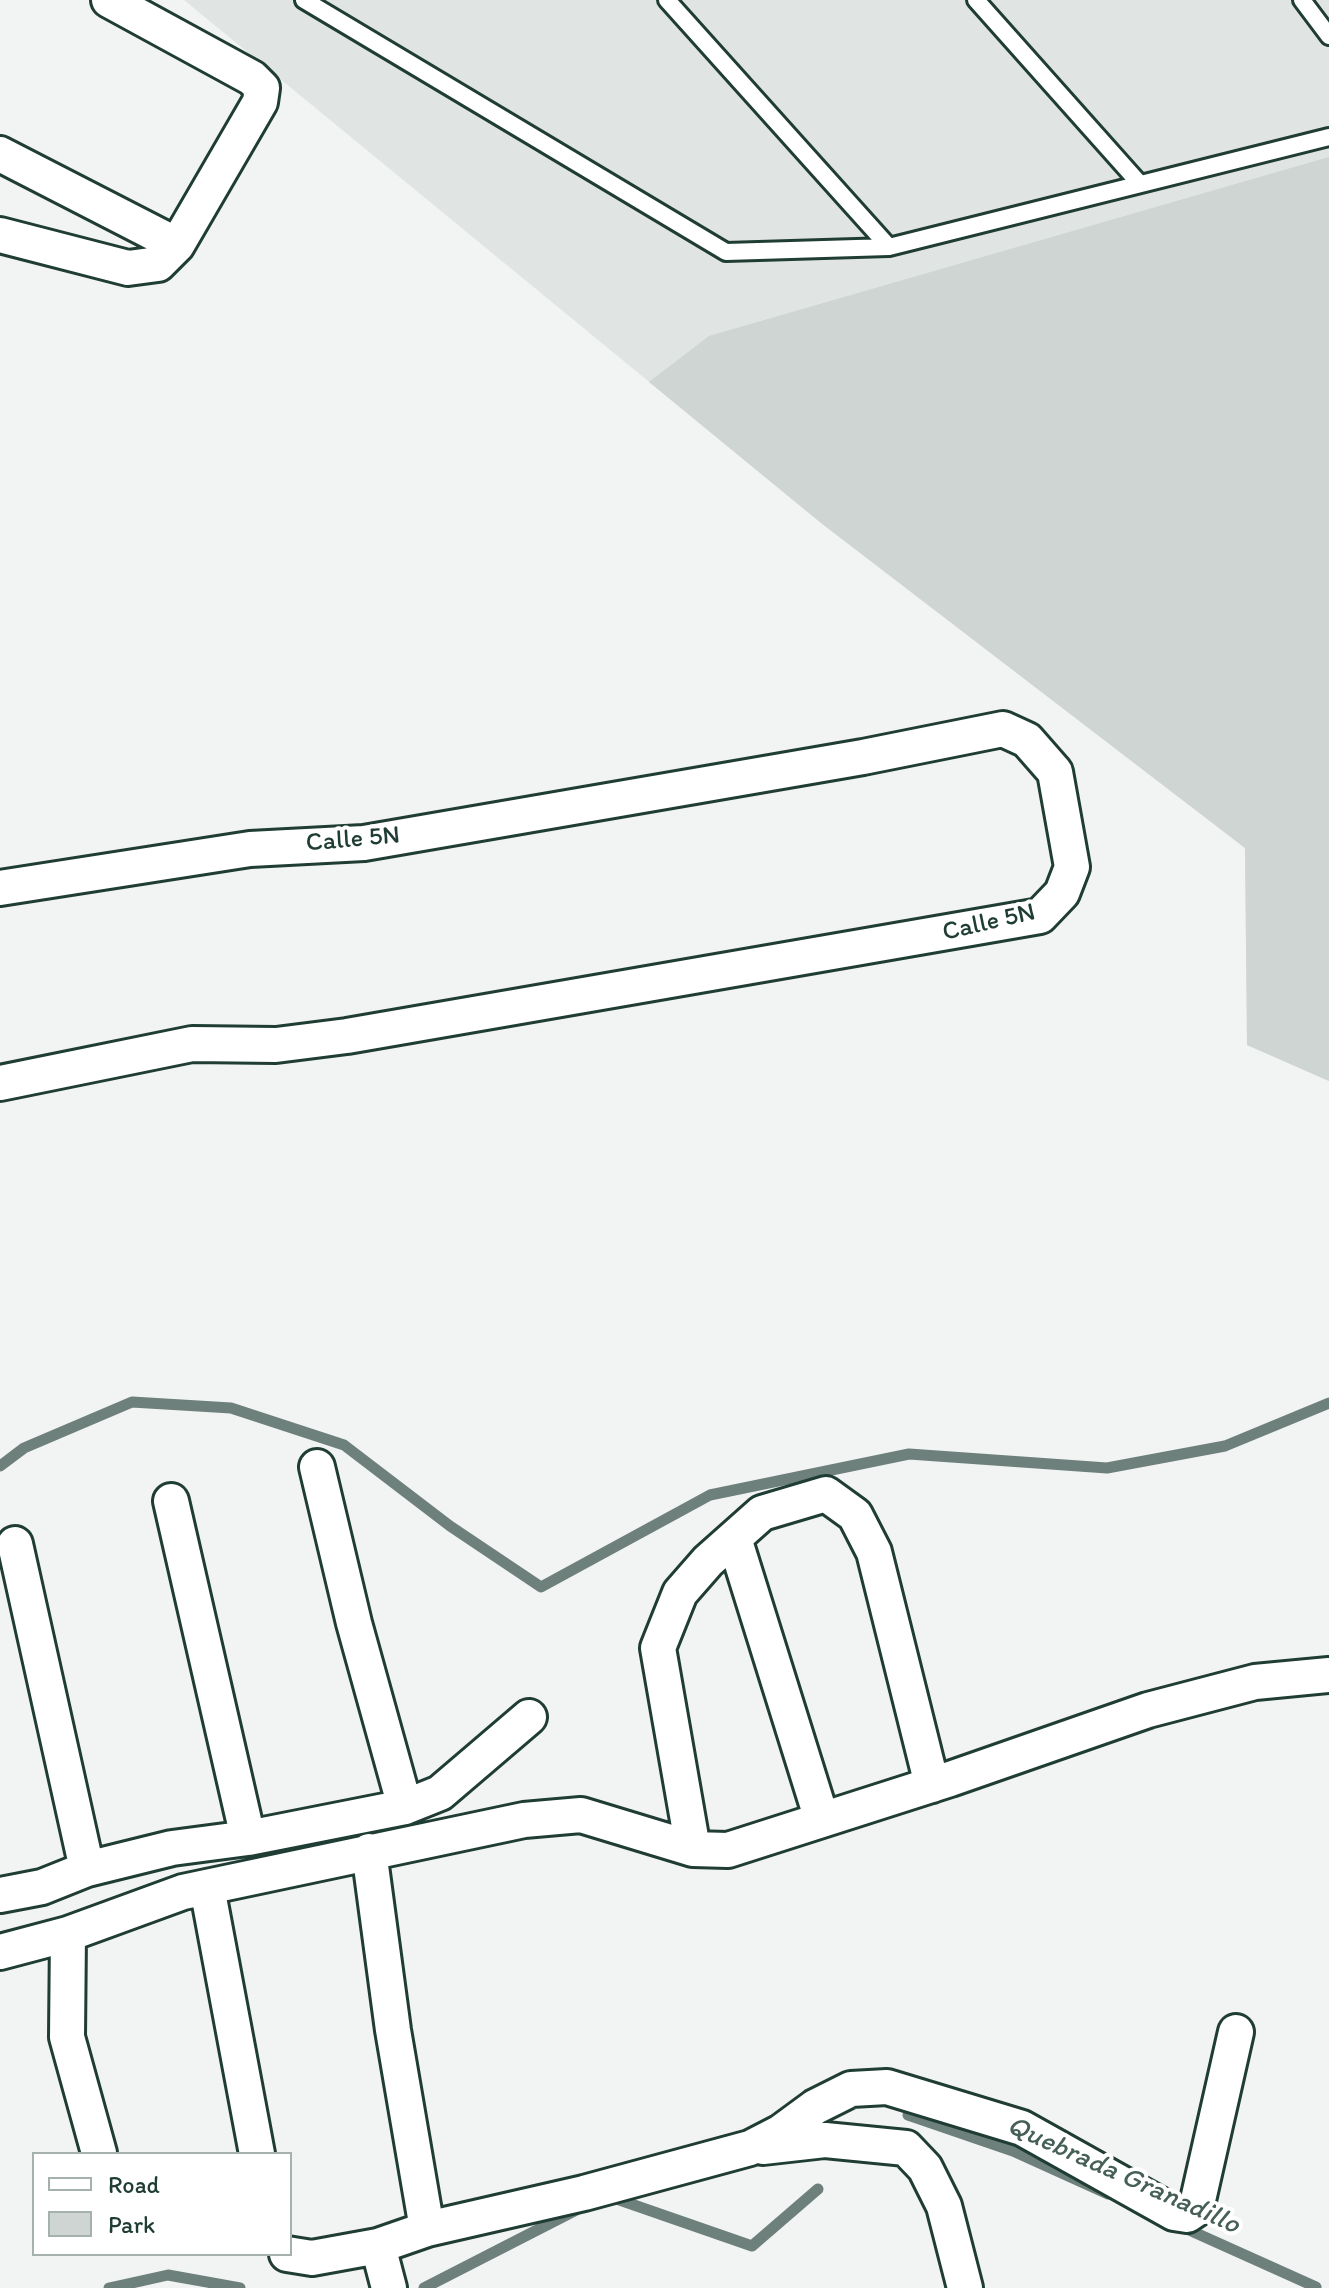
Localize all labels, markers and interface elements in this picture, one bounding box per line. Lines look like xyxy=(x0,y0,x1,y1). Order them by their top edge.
street label: Calle 5N xyxy=(305,820,401,860)
street label: Calle 5N xyxy=(940,897,1038,949)
water label: Quebrada Granadillo xyxy=(1001,2110,1245,2242)
legend xyxy=(32,2152,292,2256)
text: Road xyxy=(108,2170,160,2199)
text: Park xyxy=(108,2210,155,2239)

